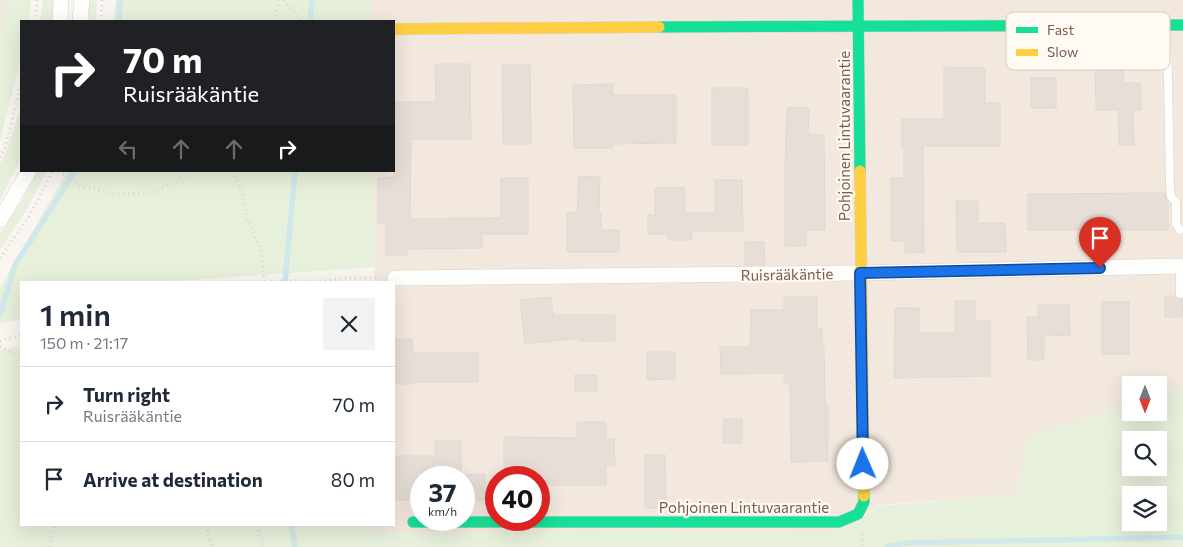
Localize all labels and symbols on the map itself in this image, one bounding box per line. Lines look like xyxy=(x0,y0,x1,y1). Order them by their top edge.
legend xyxy=(1006,12,1170,70)
text: Fast xyxy=(1047,21,1074,38)
text: Slow xyxy=(1047,43,1078,60)
street label: Pohjoinen Lintuvaarantie xyxy=(835,51,853,221)
pin xyxy=(1079,217,1121,268)
street label: Ruisrääkäntie xyxy=(740,264,834,284)
north arrow xyxy=(1122,376,1168,421)
position arrow xyxy=(836,437,888,489)
speed limit sign: 40 xyxy=(485,466,550,531)
street label: Pohjoinen Lintuvaarantie xyxy=(659,498,829,516)

